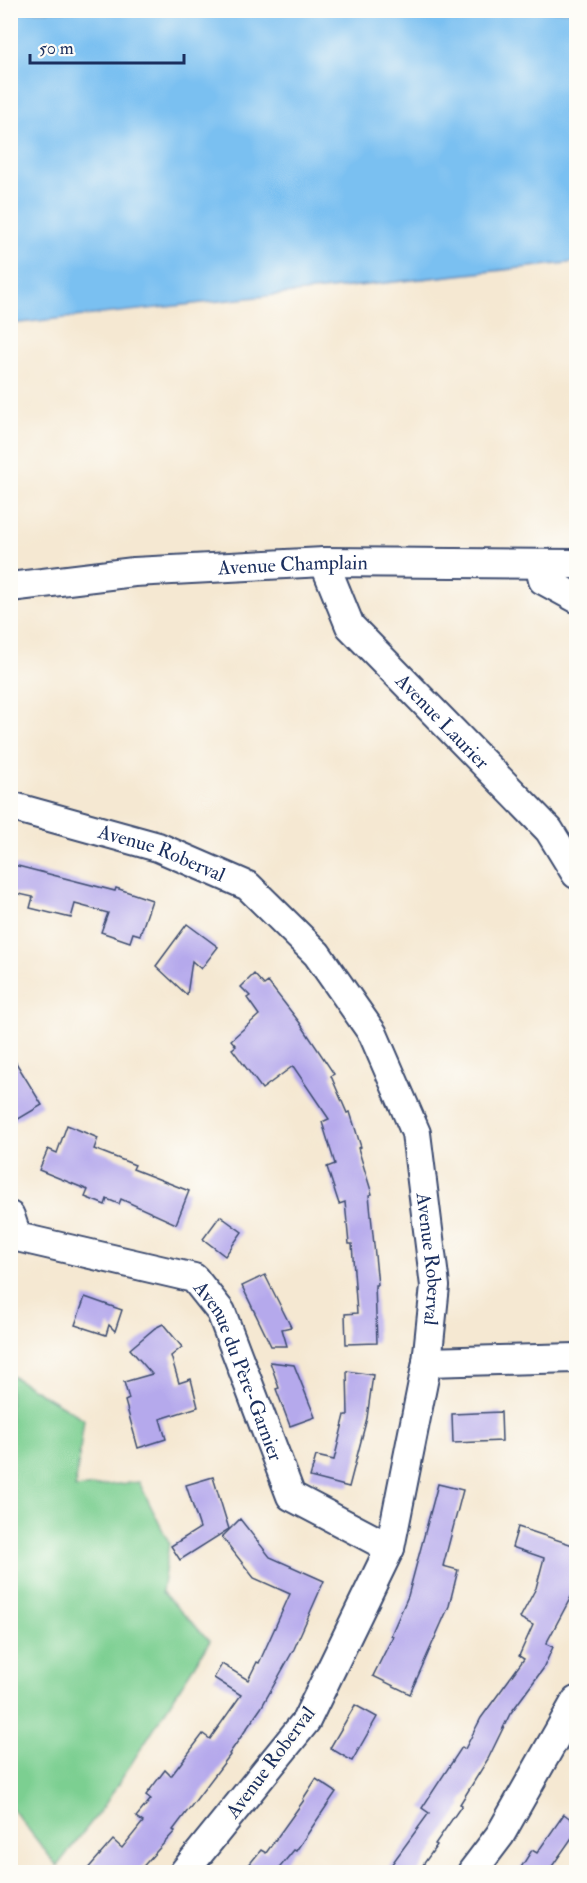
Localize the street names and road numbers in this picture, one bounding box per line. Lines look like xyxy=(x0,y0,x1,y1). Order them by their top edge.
street label: Avenue Champlain xyxy=(216,550,368,581)
street label: Avenue Laurier xyxy=(390,668,495,775)
street label: Avenue Roberval xyxy=(94,819,229,888)
street label: Avenue Roberval xyxy=(410,1190,447,1327)
street label: Avenue du Père-Garnier xyxy=(187,1275,289,1465)
street label: Avenue Roberval xyxy=(220,1701,321,1824)

